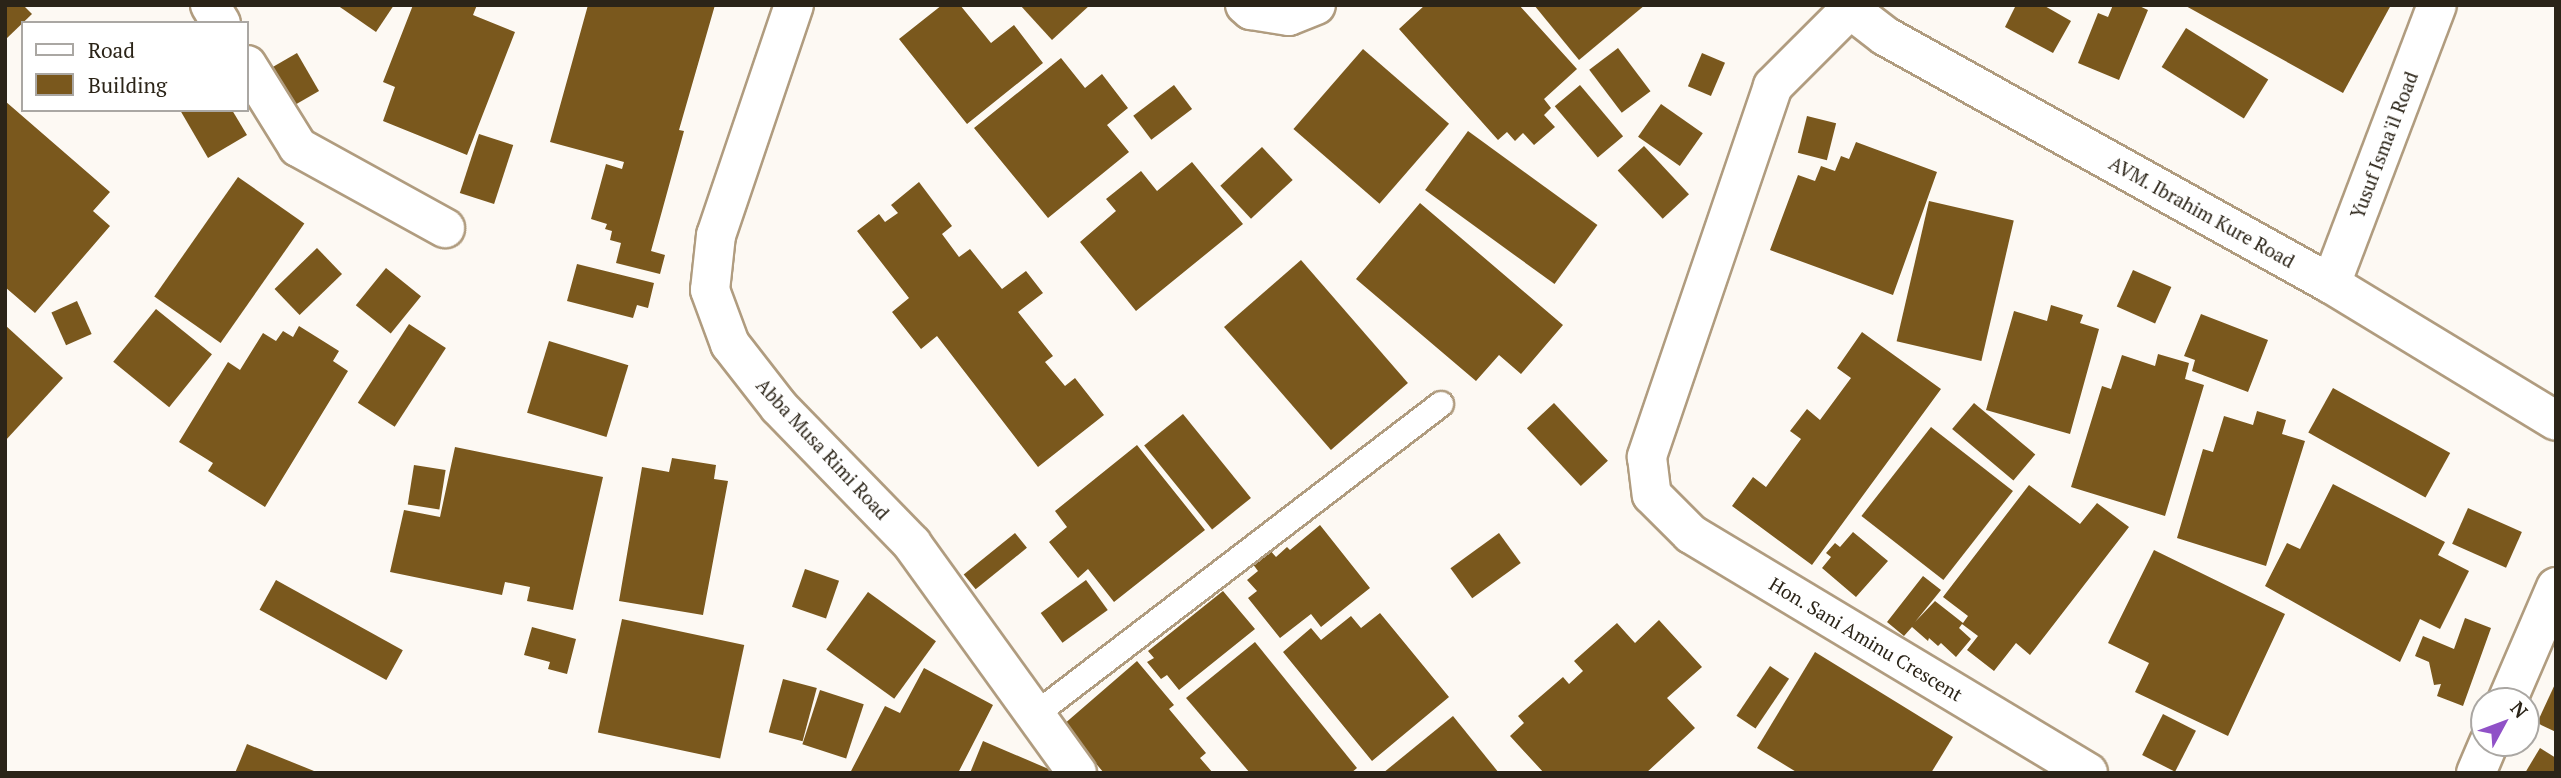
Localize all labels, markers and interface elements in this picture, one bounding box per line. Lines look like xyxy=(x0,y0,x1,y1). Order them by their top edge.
legend xyxy=(21,21,248,112)
text: Road xyxy=(88,36,135,64)
street label: Yusuf Isma'il Road xyxy=(2346,68,2422,222)
text: Building xyxy=(88,71,167,99)
street label: AVM. Ibrahim Kure Road xyxy=(2105,151,2299,273)
street label: Abba Musa Rimi Road xyxy=(752,374,894,524)
street label: Hon. Sani Aminu Crescent xyxy=(1765,572,1967,706)
north arrow xyxy=(2470,687,2540,757)
text: N xyxy=(2506,696,2534,723)

